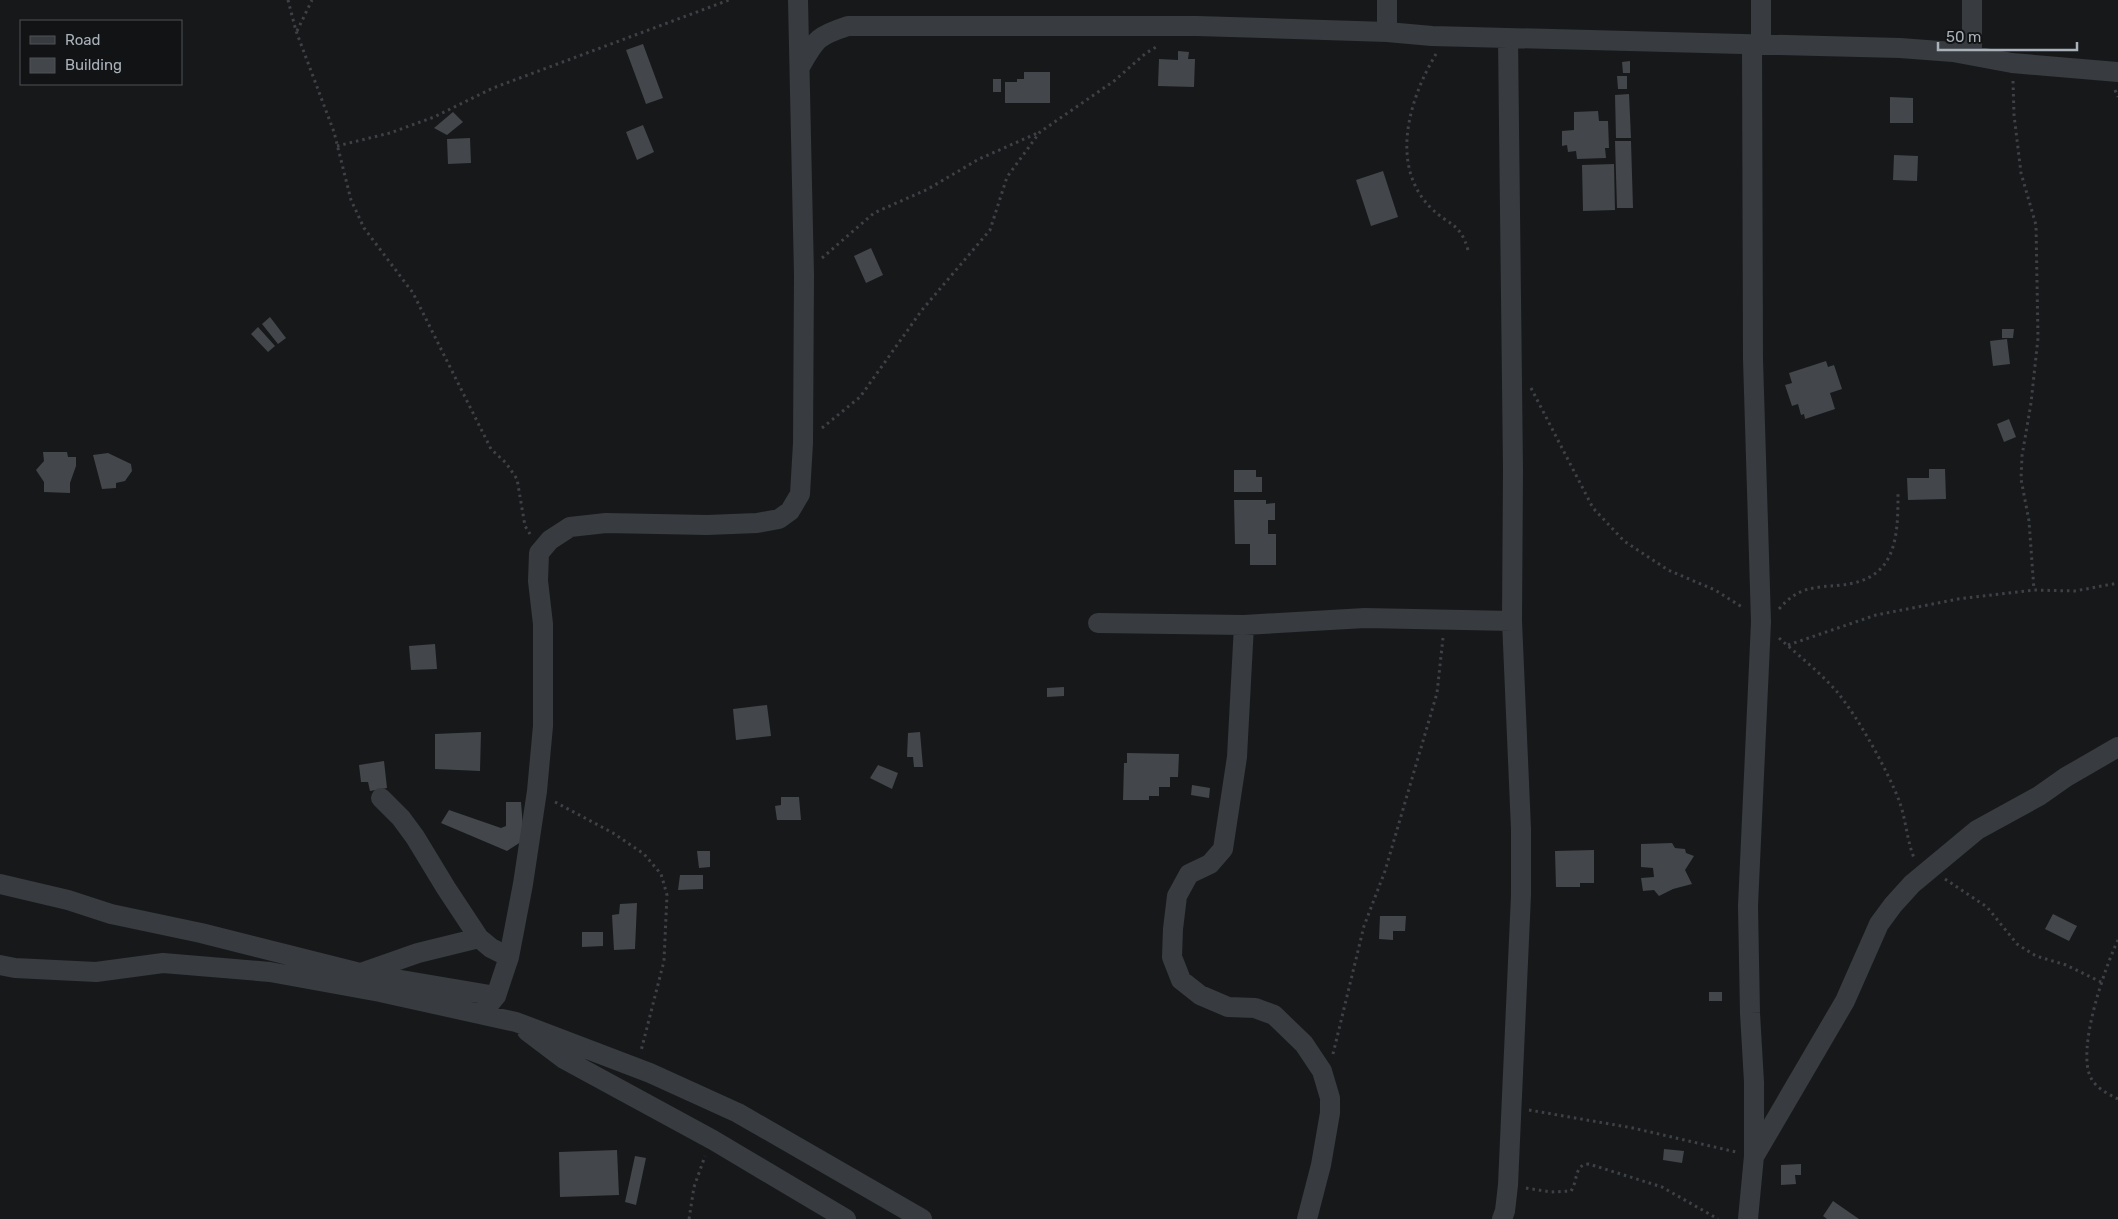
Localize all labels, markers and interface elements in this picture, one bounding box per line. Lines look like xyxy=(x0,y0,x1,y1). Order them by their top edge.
legend xyxy=(20,20,182,85)
scale bar xyxy=(1938,20,2077,52)
text: 50 m xyxy=(1946,28,1981,46)
text: Road xyxy=(65,31,101,49)
text: Building xyxy=(65,56,122,74)

